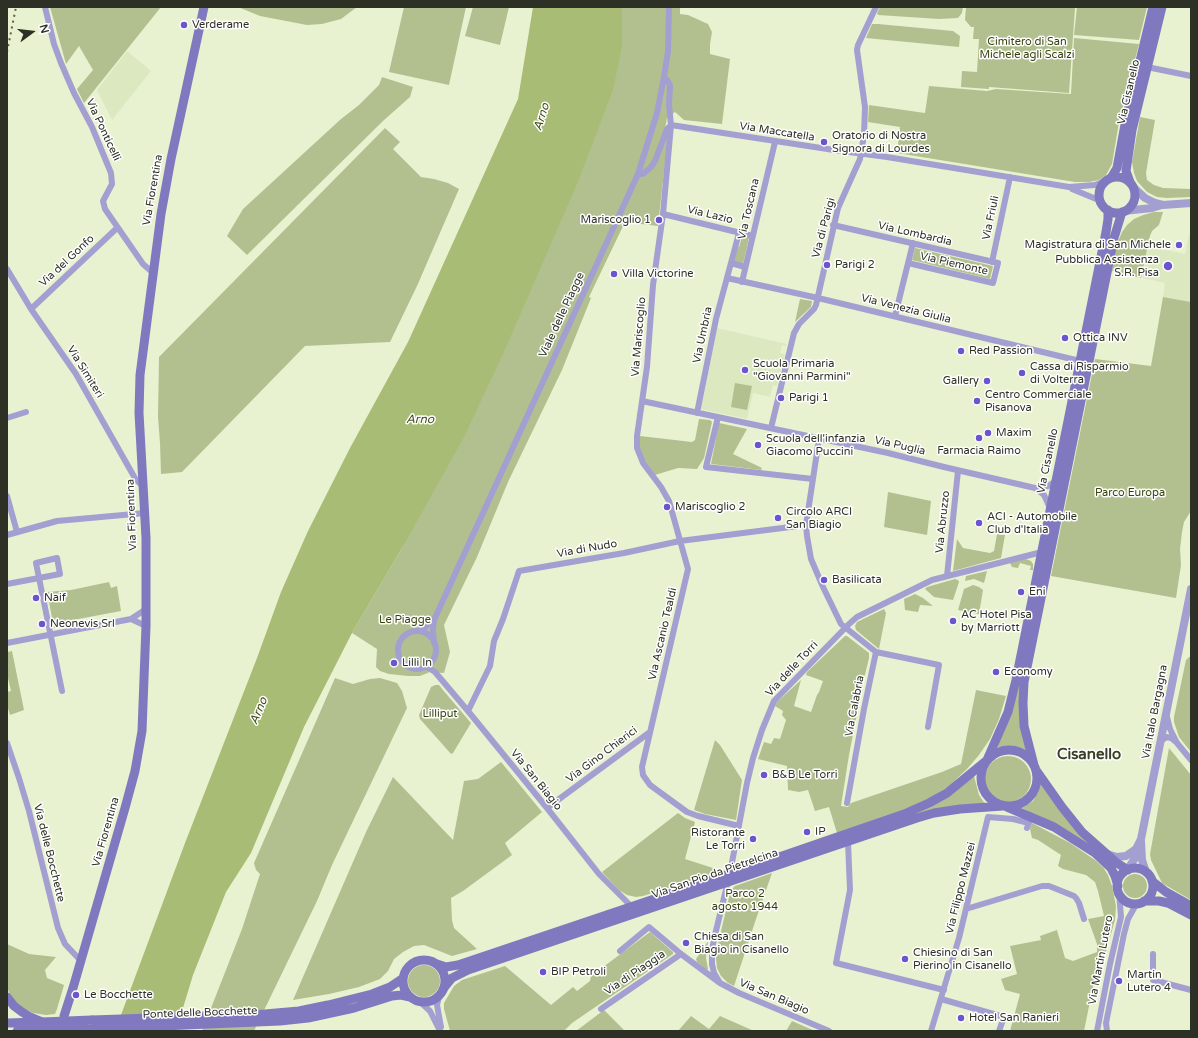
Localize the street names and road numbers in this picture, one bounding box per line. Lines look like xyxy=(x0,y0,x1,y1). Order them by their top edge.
street label: Via Cisanello xyxy=(1115,58,1143,126)
street label: Via Ponticelli xyxy=(83,97,123,163)
street label: Via Maccatella xyxy=(739,120,815,144)
street label: Via Fiorentina xyxy=(140,153,166,227)
street label: Via Toscana xyxy=(736,177,762,241)
street label: Via Friuli xyxy=(980,195,1002,241)
street label: Via di Parigi xyxy=(810,196,838,260)
street label: Via Lazio xyxy=(686,203,734,227)
street label: Via Lombardia xyxy=(877,219,953,249)
street label: Via del Gonfo xyxy=(37,232,97,290)
street label: Via Piemonte xyxy=(919,250,989,278)
street label: Viale delle Piagge xyxy=(537,270,587,360)
street label: Via Venezia Giulia xyxy=(860,291,952,327)
street label: Via Mariscoglio xyxy=(629,297,649,377)
street label: Via Umbria xyxy=(691,305,715,365)
street label: Via Simiteri xyxy=(64,344,106,400)
street label: Via Cisanello xyxy=(1035,427,1061,495)
street label: Via Puglia xyxy=(873,434,927,458)
street label: Via Fiorentina xyxy=(124,479,140,551)
street label: Via Abruzzo xyxy=(933,490,953,554)
street label: Via di Nudo xyxy=(556,537,618,561)
street label: Via Ascanio Tealdi xyxy=(646,586,680,682)
street label: Via delle Torri xyxy=(763,639,821,699)
street label: Via Italo Bargagna xyxy=(1139,664,1171,760)
street label: Via Calabria xyxy=(843,674,867,738)
street label: Via Gino Chierici xyxy=(564,724,640,786)
street label: Via San Biagio xyxy=(507,747,565,813)
street label: Via Fiorentina xyxy=(90,796,122,868)
street label: Via delle Bocchette xyxy=(30,803,68,903)
street label: Via Filippo Mazzei xyxy=(943,841,979,935)
street label: Via San Pio da Pietrelcina xyxy=(650,846,780,902)
street label: Via Martin Lutero xyxy=(1086,914,1116,1006)
street label: Via di Piaggia xyxy=(602,948,668,998)
street label: Via San Biagio xyxy=(737,976,811,1018)
street label: Ponte delle Bocchette xyxy=(142,1004,258,1022)

